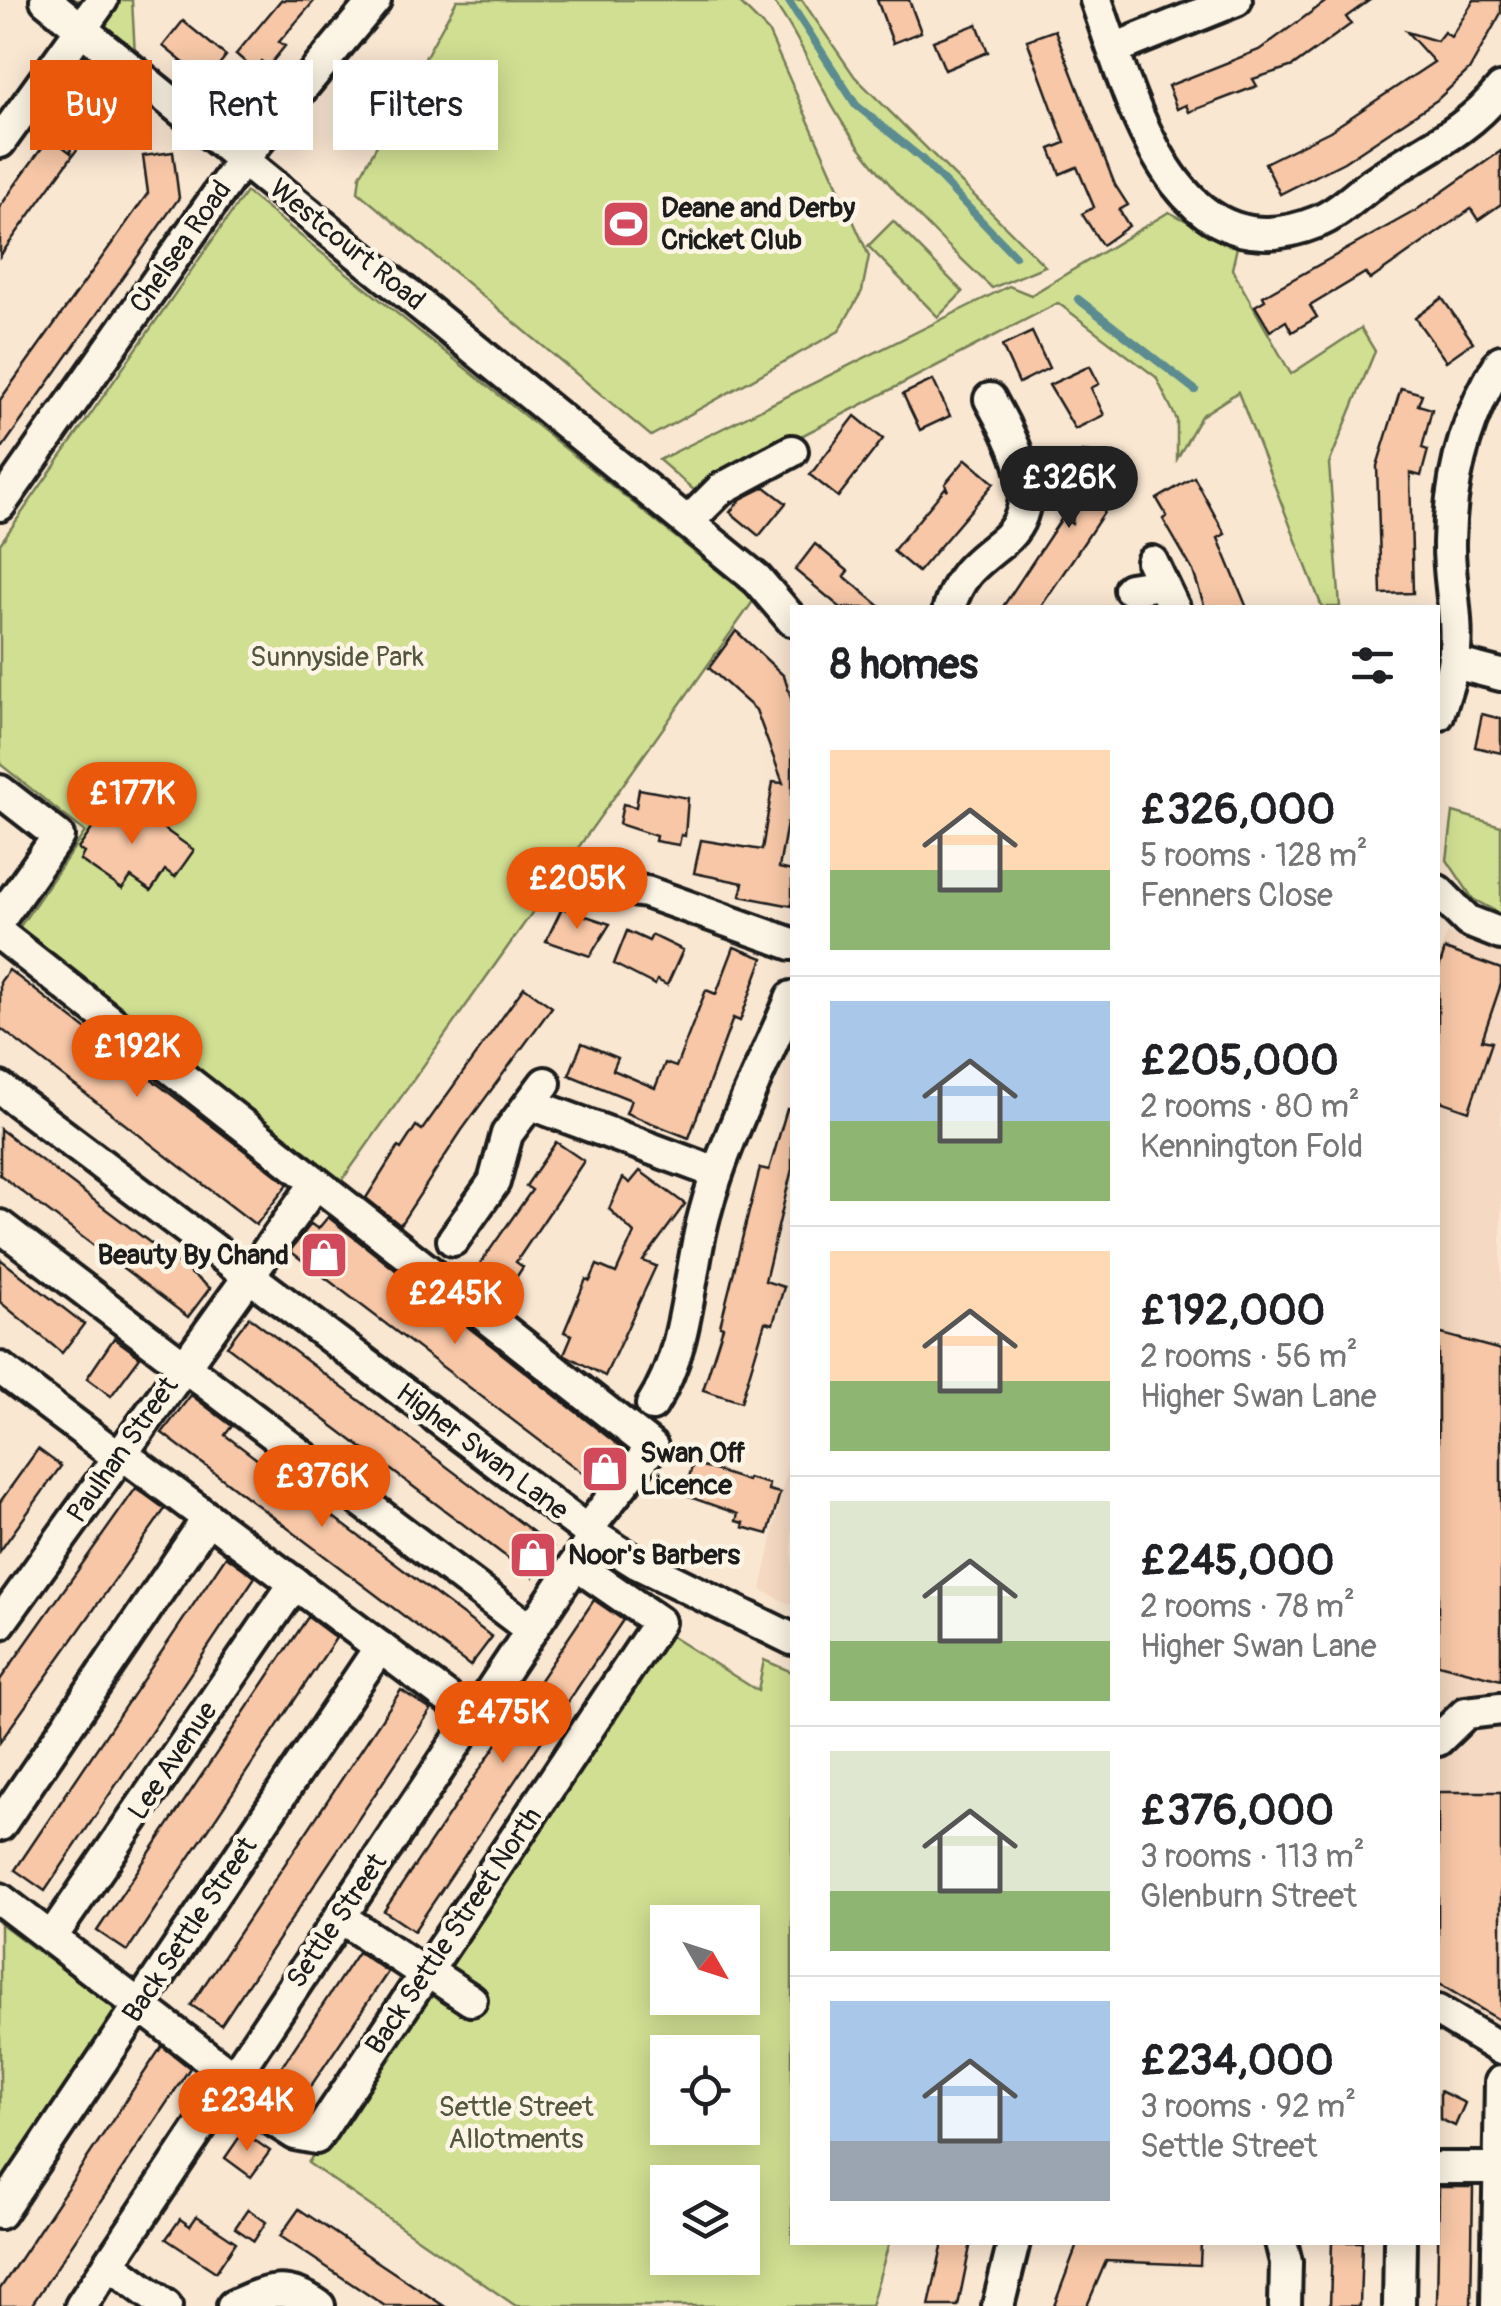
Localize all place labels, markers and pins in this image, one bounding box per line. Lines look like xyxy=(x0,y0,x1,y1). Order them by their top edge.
place label: Deane and Derby Cricket Club xyxy=(661,191,855,258)
sports icon: Deane and Derby Cricket Club xyxy=(600,198,652,250)
pin: £326K xyxy=(999,446,1139,531)
pin: £177K xyxy=(62,762,202,847)
pin: £205K xyxy=(507,847,647,932)
pin: £192K xyxy=(67,1015,207,1100)
shop icon: Beauty By Chand xyxy=(298,1229,350,1281)
place label: Beauty By Chand xyxy=(97,1238,289,1273)
pin: £245K xyxy=(385,1262,525,1347)
place label: Swan Off Licence xyxy=(640,1436,746,1503)
shop icon: Swan Off Licence xyxy=(579,1443,631,1495)
pin: £376K xyxy=(252,1445,392,1530)
shop icon: Noor's Barbers xyxy=(507,1529,559,1581)
place label: Noor's Barbers xyxy=(568,1538,741,1573)
pin: £475K xyxy=(433,1681,573,1766)
pin: £234K xyxy=(177,2069,317,2154)

